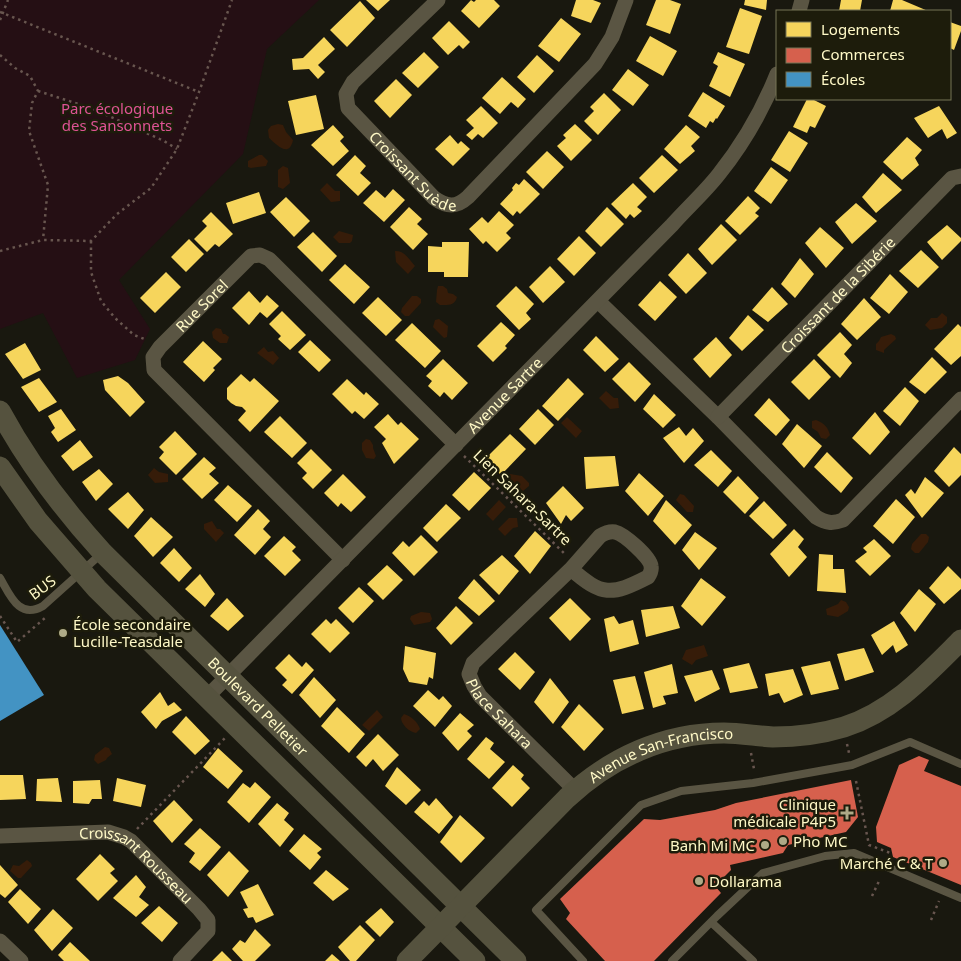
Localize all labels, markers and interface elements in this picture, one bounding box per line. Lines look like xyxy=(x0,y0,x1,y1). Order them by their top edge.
legend xyxy=(776,10,951,100)
text: Logements xyxy=(821,19,900,39)
text: Commerces xyxy=(821,44,905,64)
text: Écoles xyxy=(821,69,865,89)
park label: Parc écologique des Sansonnets xyxy=(61,98,173,135)
street label: Croissant Suède xyxy=(365,126,457,215)
street label: Croissant de la Sibérie xyxy=(776,232,899,358)
street label: Rue Sorel xyxy=(171,275,232,336)
street label: Avenue Sartre xyxy=(463,353,547,437)
street label: Lien Sahara-Sartre xyxy=(469,445,577,549)
street label: BUS xyxy=(24,570,60,604)
place label: École secondaire Lucille-Teasdale xyxy=(73,614,191,651)
marker: École secondaire Lucille-Teasdale xyxy=(57,627,69,639)
street label: Boulevard Pelletier xyxy=(204,652,313,760)
street label: Place Sahara xyxy=(462,675,537,753)
street label: Avenue San-Francisco xyxy=(584,723,734,787)
place label: Clinique médicale P4P5 xyxy=(733,794,836,831)
marker: Clinique médicale P4P5 xyxy=(840,806,854,820)
street label: Croissant Rousseau xyxy=(79,822,198,908)
place label: Pho MC xyxy=(793,831,848,851)
place label: Banh Mi MC xyxy=(670,835,756,855)
marker: Pho MC xyxy=(777,835,789,847)
marker: Banh Mi MC xyxy=(759,839,771,851)
place label: Marché C & T xyxy=(840,853,934,873)
marker: Marché C & T xyxy=(937,857,949,869)
place label: Dollarama xyxy=(709,871,782,891)
marker: Dollarama xyxy=(693,875,705,887)

